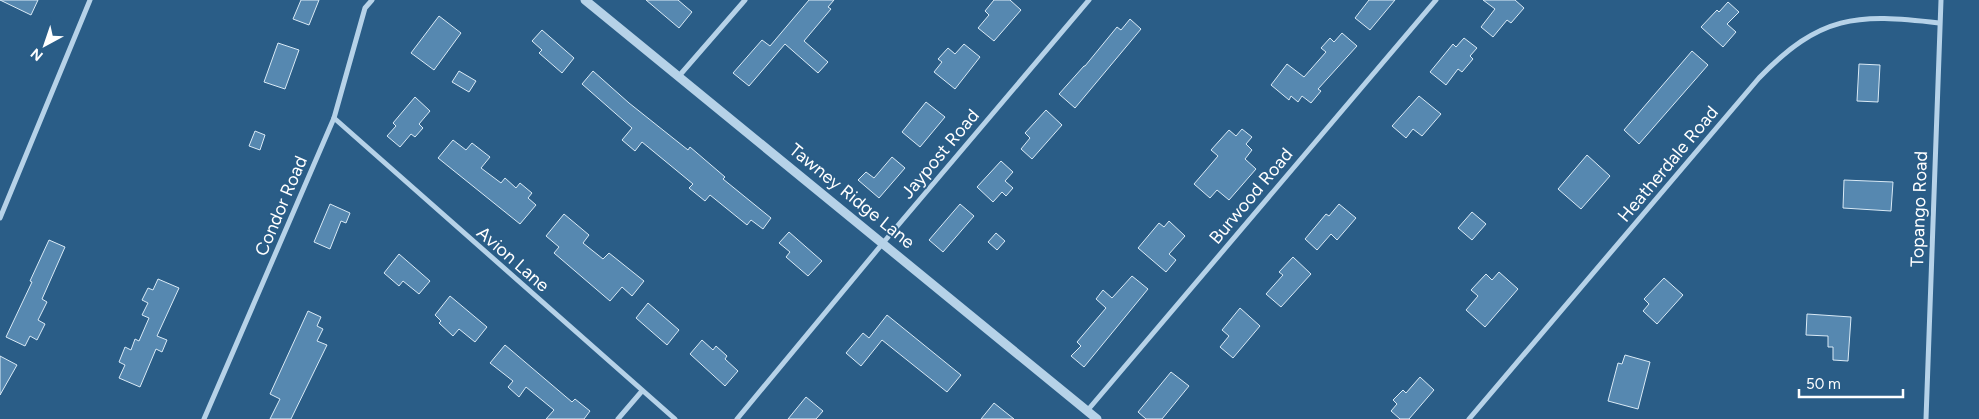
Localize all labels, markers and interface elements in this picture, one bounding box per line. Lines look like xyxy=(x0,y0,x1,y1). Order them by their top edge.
north arrow xyxy=(20,20,70,70)
text: N xyxy=(27,45,47,65)
street label: Heatherdale Road xyxy=(1613,102,1723,226)
street label: Jaypost Road xyxy=(896,105,984,203)
street label: Tawney Ridge Lane xyxy=(785,139,919,253)
street label: Burwood Road xyxy=(1205,144,1297,248)
street label: Topango Road xyxy=(1906,151,1932,267)
street label: Condor Road xyxy=(250,153,312,259)
street label: Avion Lane xyxy=(472,222,554,297)
scale bar xyxy=(1799,366,1903,398)
text: 50 m xyxy=(1806,375,1841,393)

